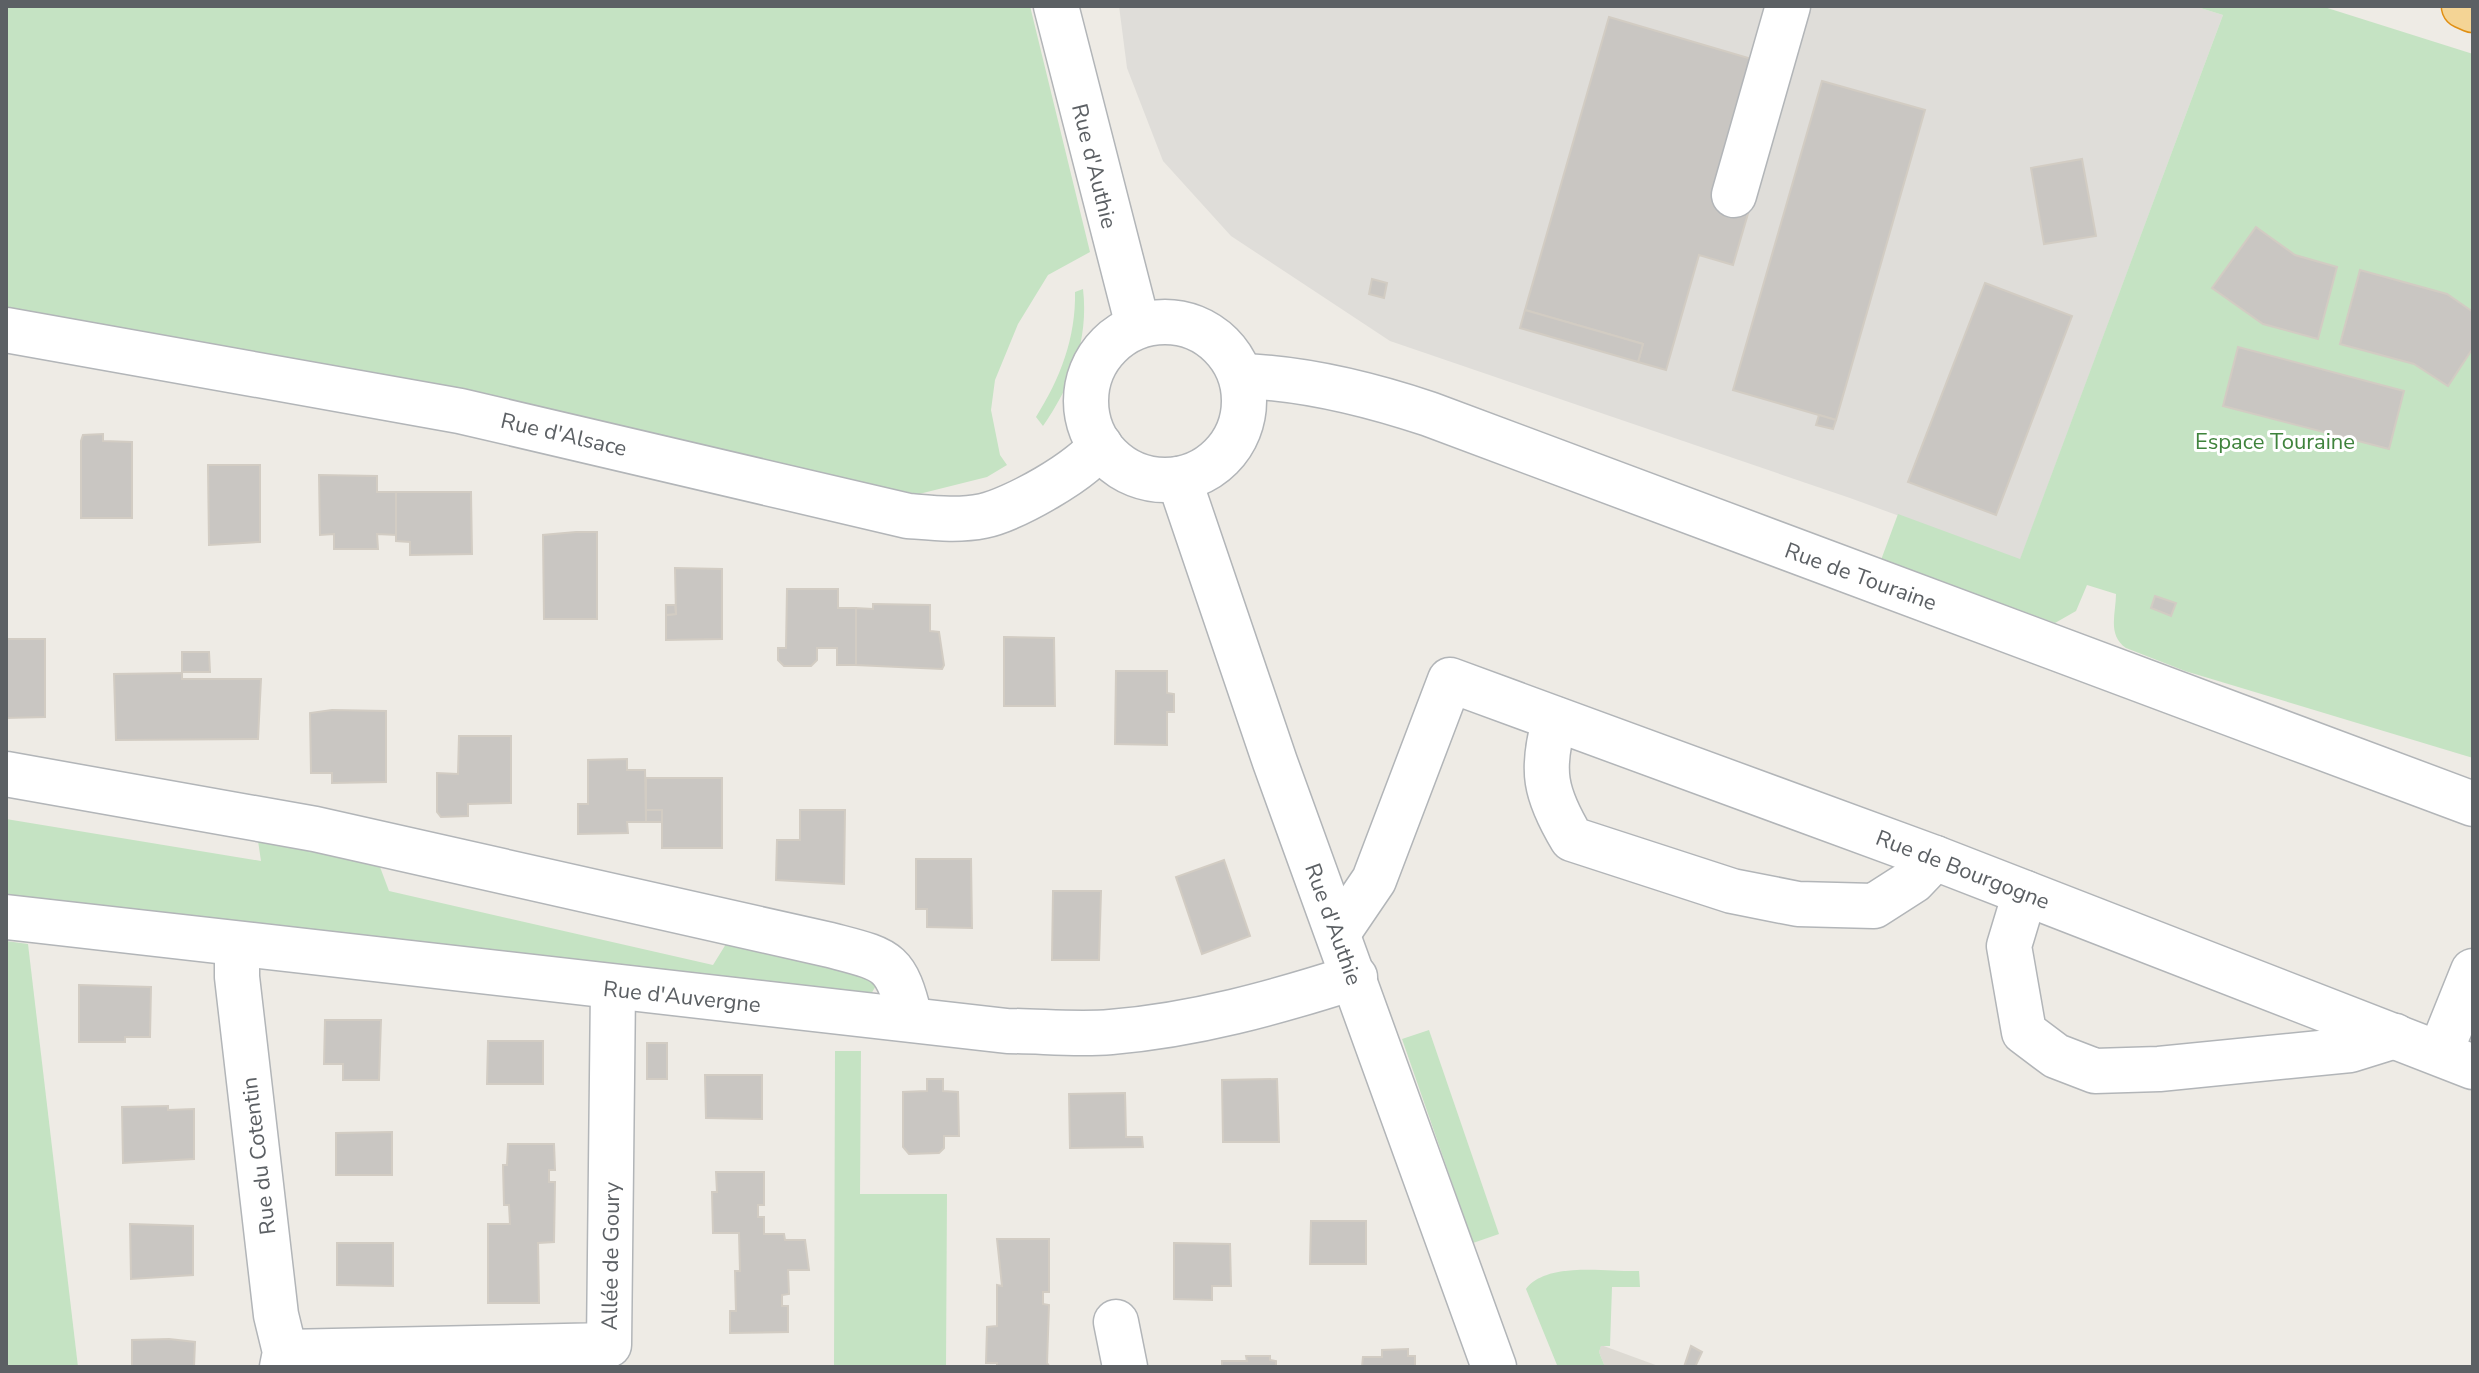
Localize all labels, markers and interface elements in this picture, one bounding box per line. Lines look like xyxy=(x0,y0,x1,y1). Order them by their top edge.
street label: Rue d'Authie xyxy=(1064,101,1124,232)
street label: Rue d'Alsace xyxy=(498,406,630,464)
park label: Espace Touraine xyxy=(2195,427,2355,457)
street label: Rue de Touraine xyxy=(1781,536,1941,618)
street label: Rue de Bourgogne xyxy=(1871,823,2054,917)
street label: Rue d'Authie xyxy=(1297,859,1369,989)
street label: Rue d'Auvergne xyxy=(602,974,762,1020)
street label: Rue du Cotentin xyxy=(234,1075,284,1236)
street label: Allée de Goury xyxy=(595,1181,627,1331)

